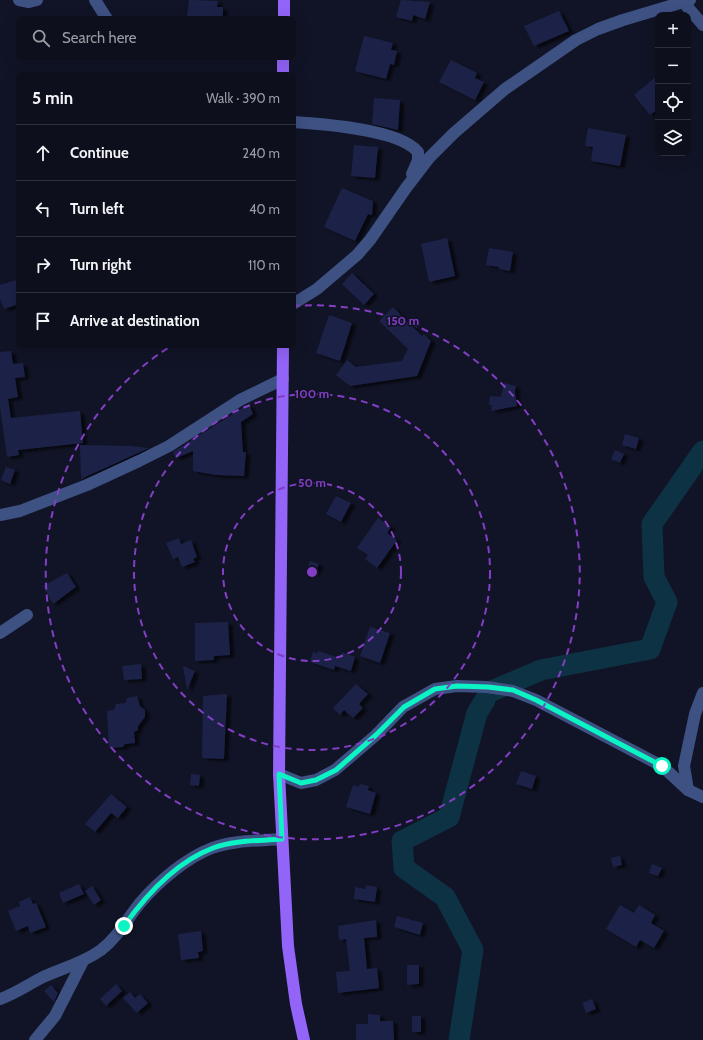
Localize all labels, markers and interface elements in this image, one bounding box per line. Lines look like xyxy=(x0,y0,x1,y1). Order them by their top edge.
map controls xyxy=(655,12,691,156)
button: + xyxy=(655,12,691,48)
search box xyxy=(16,16,296,60)
icon: search xyxy=(30,27,52,49)
text: Search here xyxy=(62,29,137,47)
button: − xyxy=(655,48,691,84)
button: locate xyxy=(655,84,691,120)
text: 5 min xyxy=(32,88,73,108)
text: Walk · 390 m xyxy=(206,90,280,106)
button: layers xyxy=(655,120,691,156)
icon: ahead xyxy=(32,142,54,164)
text: Continue xyxy=(70,144,129,162)
text: 240 m xyxy=(242,145,280,161)
icon: left xyxy=(32,198,54,220)
text: Turn left xyxy=(70,200,124,218)
text: 40 m xyxy=(249,201,280,217)
icon: right xyxy=(32,254,54,276)
text: Turn right xyxy=(70,256,131,274)
text: 110 m xyxy=(248,257,280,273)
icon: arrive xyxy=(32,310,54,332)
text: Arrive at destination xyxy=(70,312,200,330)
text: 150 m xyxy=(387,313,419,328)
text: 100 m xyxy=(295,386,329,401)
text: 50 m xyxy=(298,475,326,490)
centre of rings xyxy=(305,565,319,579)
route start xyxy=(653,757,671,775)
route end xyxy=(115,917,133,935)

